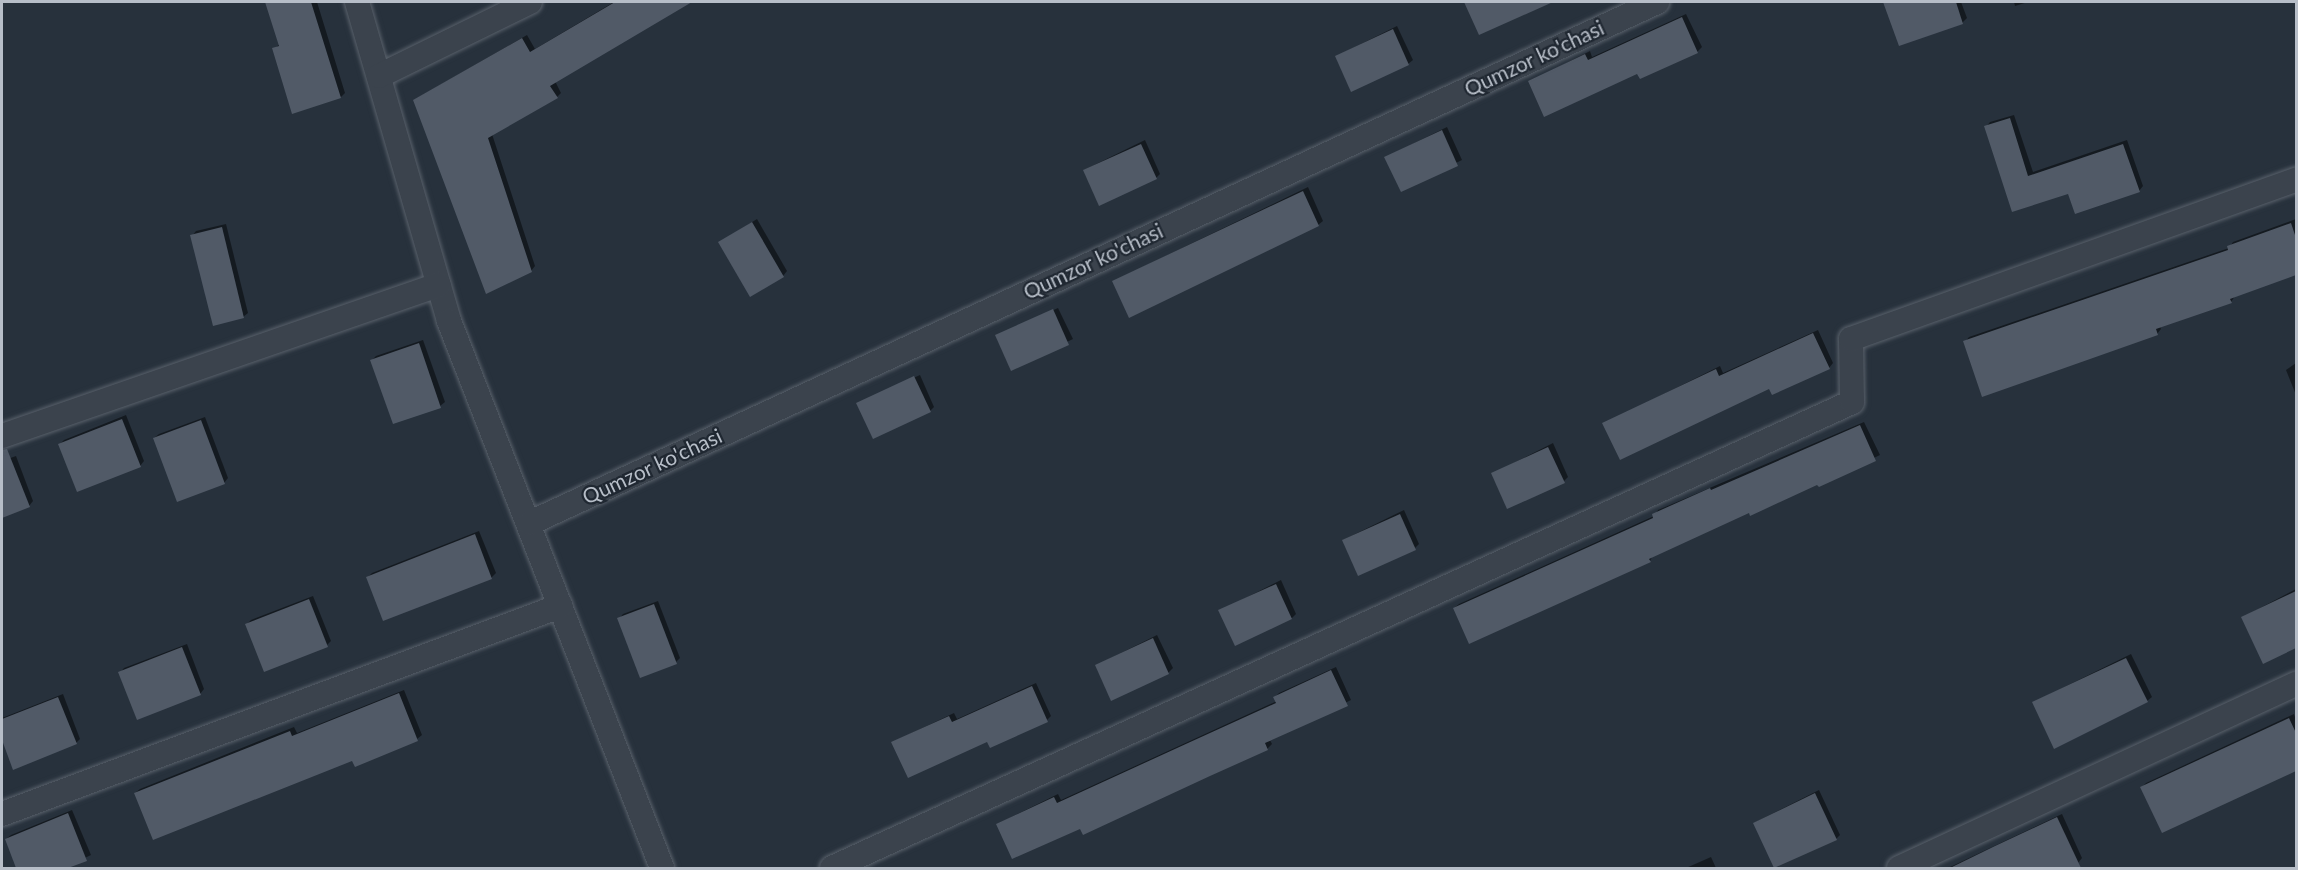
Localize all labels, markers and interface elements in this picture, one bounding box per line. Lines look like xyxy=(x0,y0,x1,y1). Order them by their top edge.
street label: Qumzor ko'chasi xyxy=(1460,15,1608,101)
street label: Qumzor ko'chasi xyxy=(1019,218,1167,304)
street label: Qumzor ko'chasi xyxy=(578,423,726,509)

